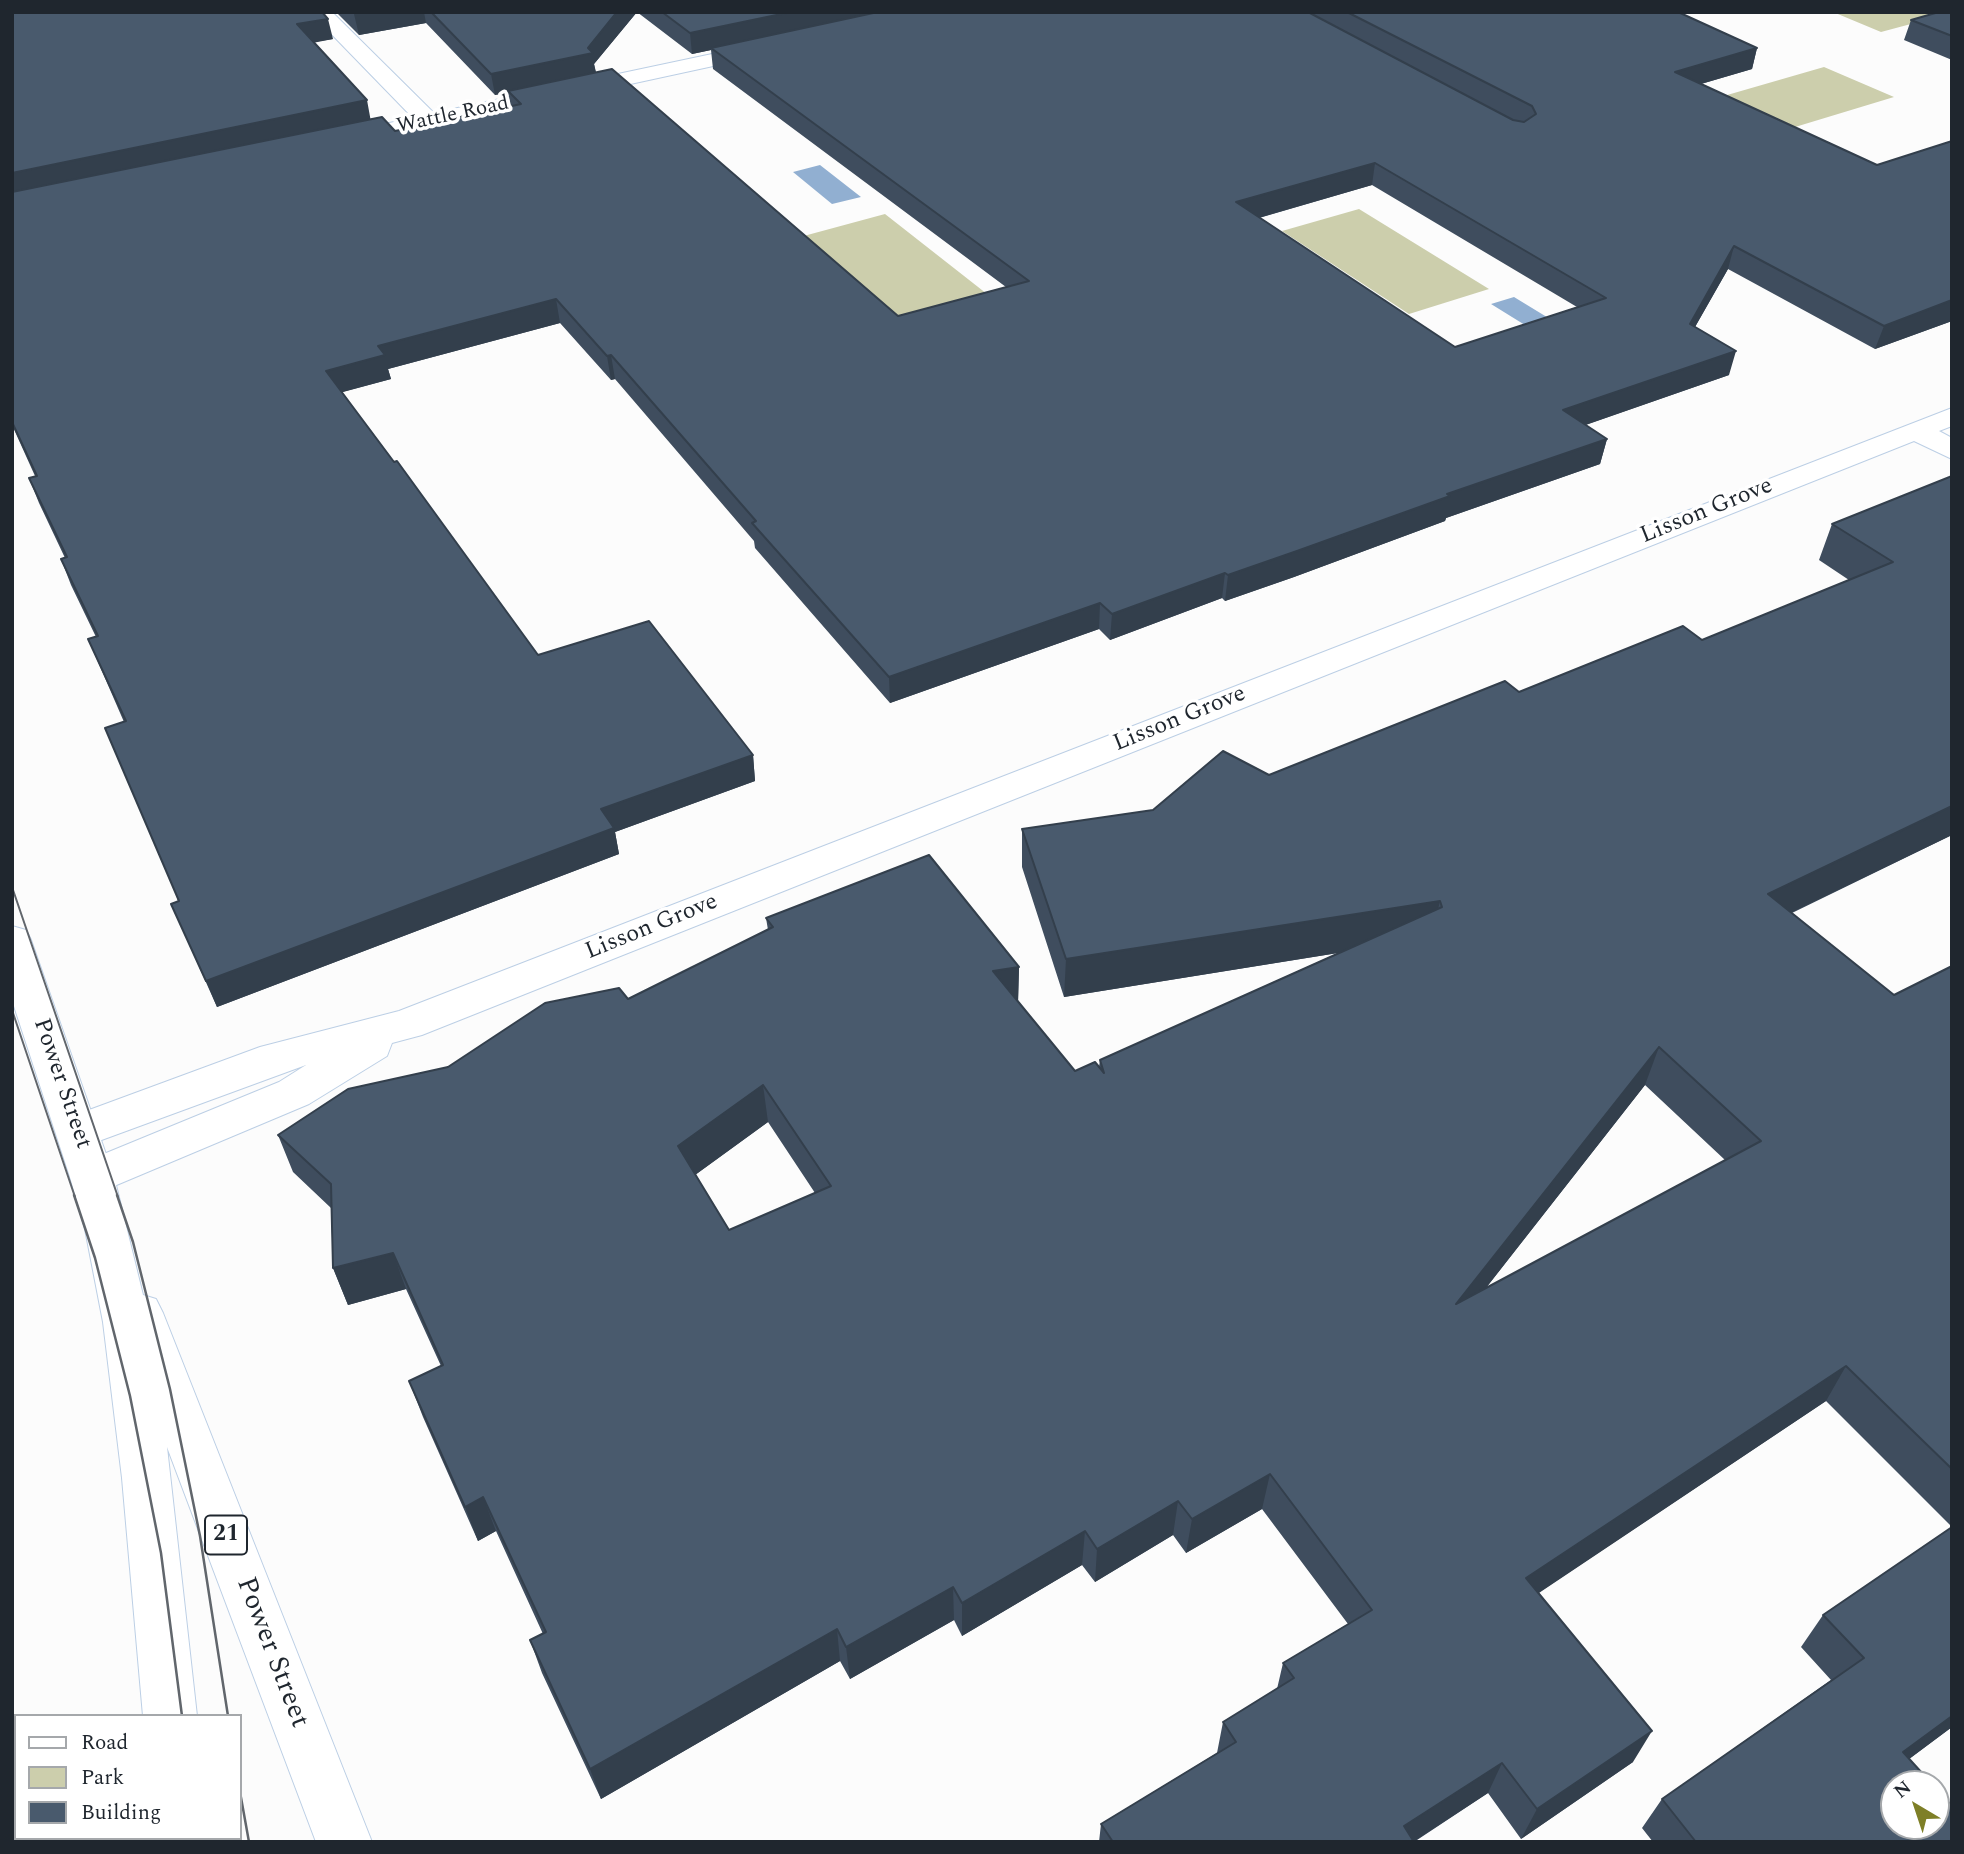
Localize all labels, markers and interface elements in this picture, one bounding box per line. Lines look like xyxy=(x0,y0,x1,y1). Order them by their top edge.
street label: Wattle Road xyxy=(395,92,511,140)
street label: Lisson Grove xyxy=(1637,472,1777,552)
street label: Lisson Grove xyxy=(1110,680,1250,760)
street label: Lisson Grove xyxy=(582,888,722,968)
street label: Power Street xyxy=(25,1015,97,1153)
road number: 21 xyxy=(205,1516,247,1554)
street label: Power Street xyxy=(227,1573,315,1733)
legend xyxy=(14,1714,242,1840)
text: Road xyxy=(81,1727,128,1759)
text: Park xyxy=(81,1762,124,1794)
north arrow xyxy=(1880,1770,1950,1840)
text: N xyxy=(1888,1774,1918,1806)
text: Building xyxy=(81,1797,161,1829)

